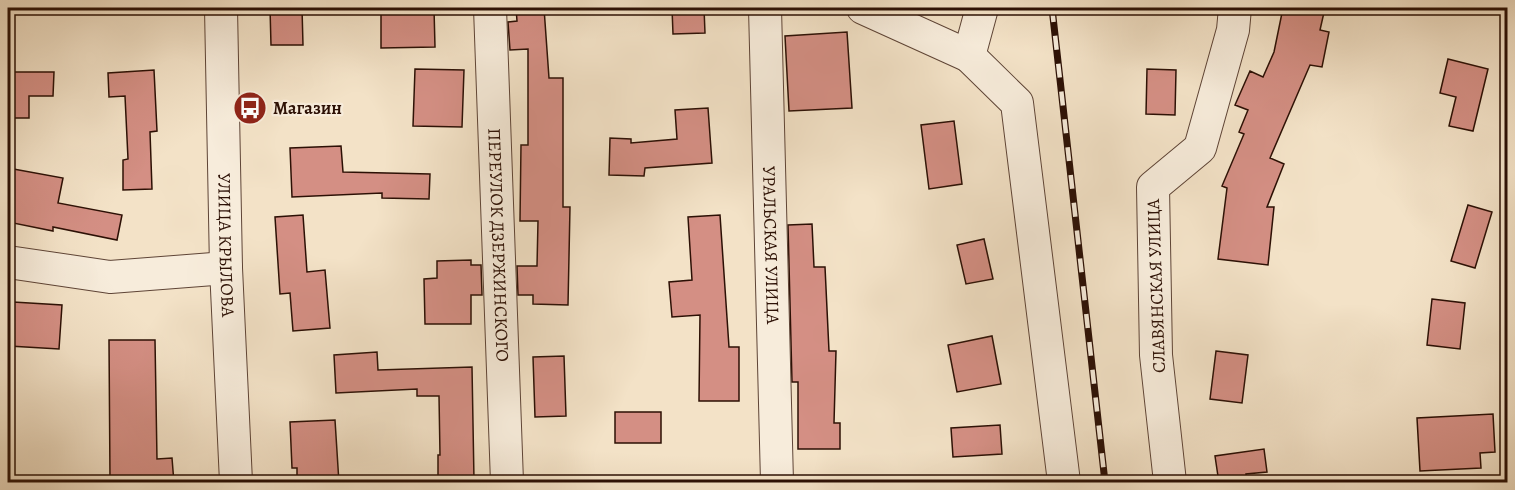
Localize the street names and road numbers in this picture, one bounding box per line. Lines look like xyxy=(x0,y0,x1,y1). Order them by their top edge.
street label: ПЕРЕУЛОК ДЗЕРЖИНСКОГО xyxy=(482,128,515,362)
street label: УРАЛЬСКАЯ УЛИЦА xyxy=(757,165,785,325)
street label: УЛИЦА КРЫЛОВА xyxy=(212,173,240,318)
street label: СЛАВЯНСКАЯ УЛИЦА xyxy=(1141,198,1171,373)

